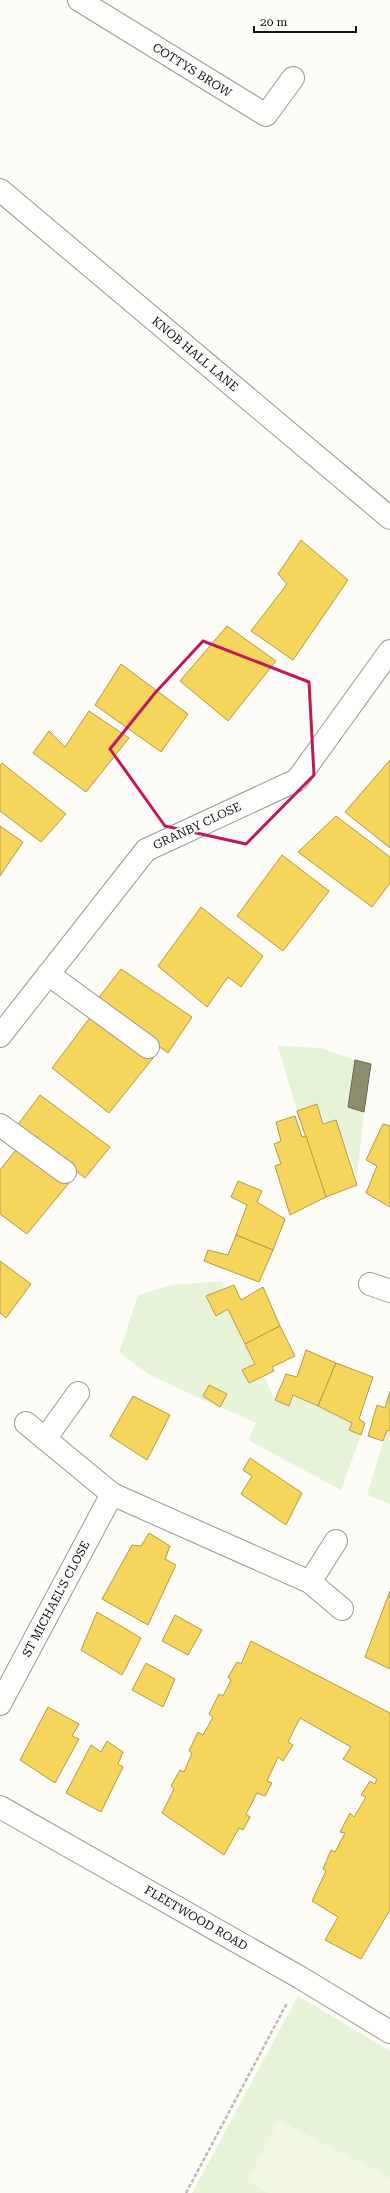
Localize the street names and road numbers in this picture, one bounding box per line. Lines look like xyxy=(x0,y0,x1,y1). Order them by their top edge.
street label: COTTYS BROW xyxy=(150,40,235,100)
street label: KNOB HALL LANE xyxy=(149,314,241,394)
street label: GRANBY CLOSE xyxy=(151,799,243,853)
street label: ST MICHAEL'S CLOSE xyxy=(19,1539,93,1659)
street label: FLEETWOOD ROAD xyxy=(142,1883,250,1953)

